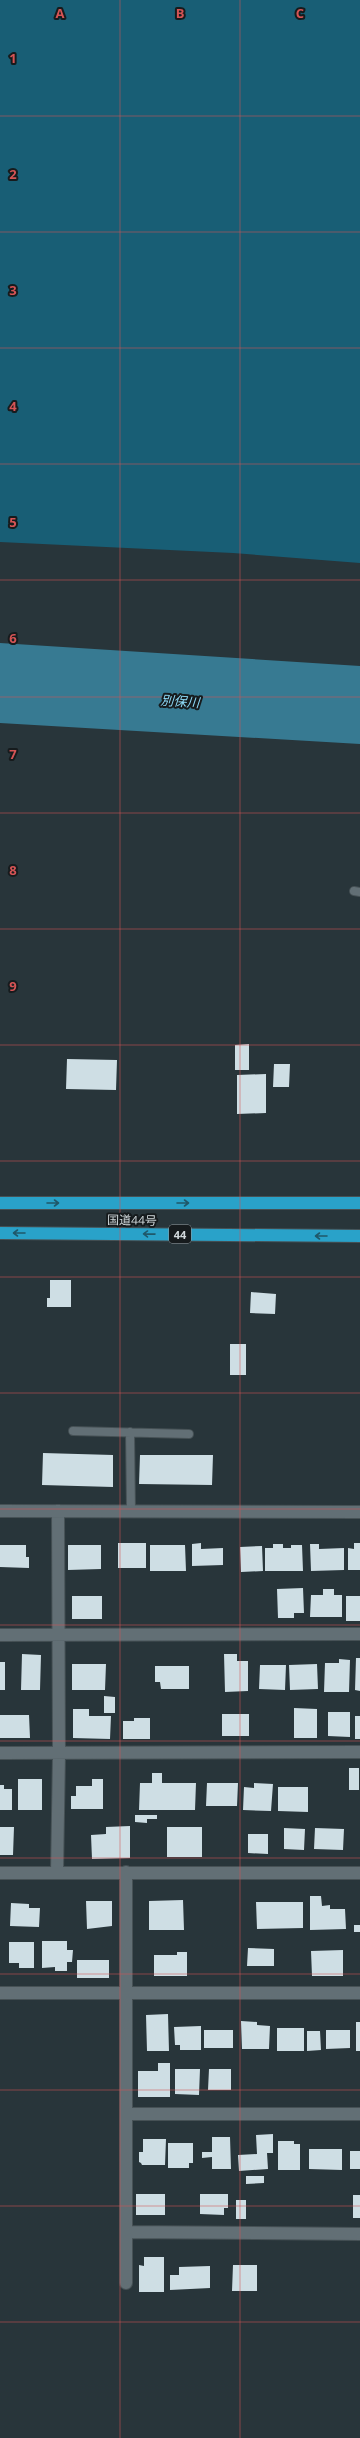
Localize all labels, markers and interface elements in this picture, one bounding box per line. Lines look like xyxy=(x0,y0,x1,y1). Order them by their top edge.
text: A xyxy=(56,4,65,22)
text: B xyxy=(176,4,185,22)
text: C xyxy=(296,4,304,22)
text: 1 xyxy=(9,49,17,67)
text: 2 xyxy=(9,165,17,183)
text: 3 xyxy=(9,281,17,299)
text: 4 xyxy=(9,397,17,415)
text: 5 xyxy=(9,513,17,531)
text: 6 xyxy=(9,629,17,647)
water label: 別保川 xyxy=(160,691,202,711)
text: 7 xyxy=(9,745,17,763)
text: 8 xyxy=(9,861,17,879)
text: 9 xyxy=(9,977,17,995)
one-way arrow xyxy=(46,1199,59,1207)
one-way arrow xyxy=(176,1199,189,1207)
street label: 国道44号 xyxy=(107,1211,157,1229)
road number: 44 xyxy=(169,1225,191,1243)
one-way arrow xyxy=(13,1229,26,1237)
one-way arrow xyxy=(143,1230,156,1238)
one-way arrow xyxy=(315,1232,328,1240)

